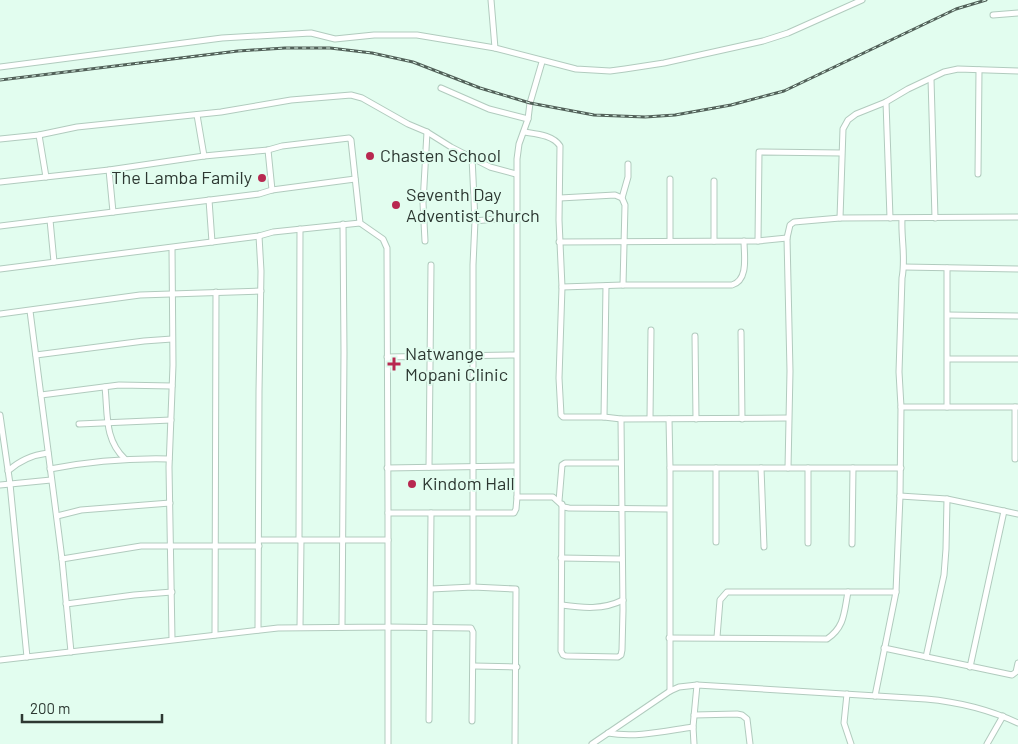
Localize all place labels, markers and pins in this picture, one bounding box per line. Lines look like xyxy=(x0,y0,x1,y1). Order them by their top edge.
place label: Chasten School xyxy=(380,144,501,166)
marker: Chasten School xyxy=(364,150,376,162)
place label: The Lamba Family xyxy=(111,166,252,188)
marker: The Lamba Family xyxy=(256,172,268,184)
place label: Seventh Day Adventist Church xyxy=(406,183,540,226)
marker: Seventh Day Adventist Church xyxy=(390,199,402,211)
place label: Natwange Mopani Clinic xyxy=(405,342,508,385)
marker: Natwange Mopani Clinic xyxy=(387,357,401,371)
place label: Kindom Hall xyxy=(422,472,515,494)
marker: Kindom Hall xyxy=(406,478,418,490)

